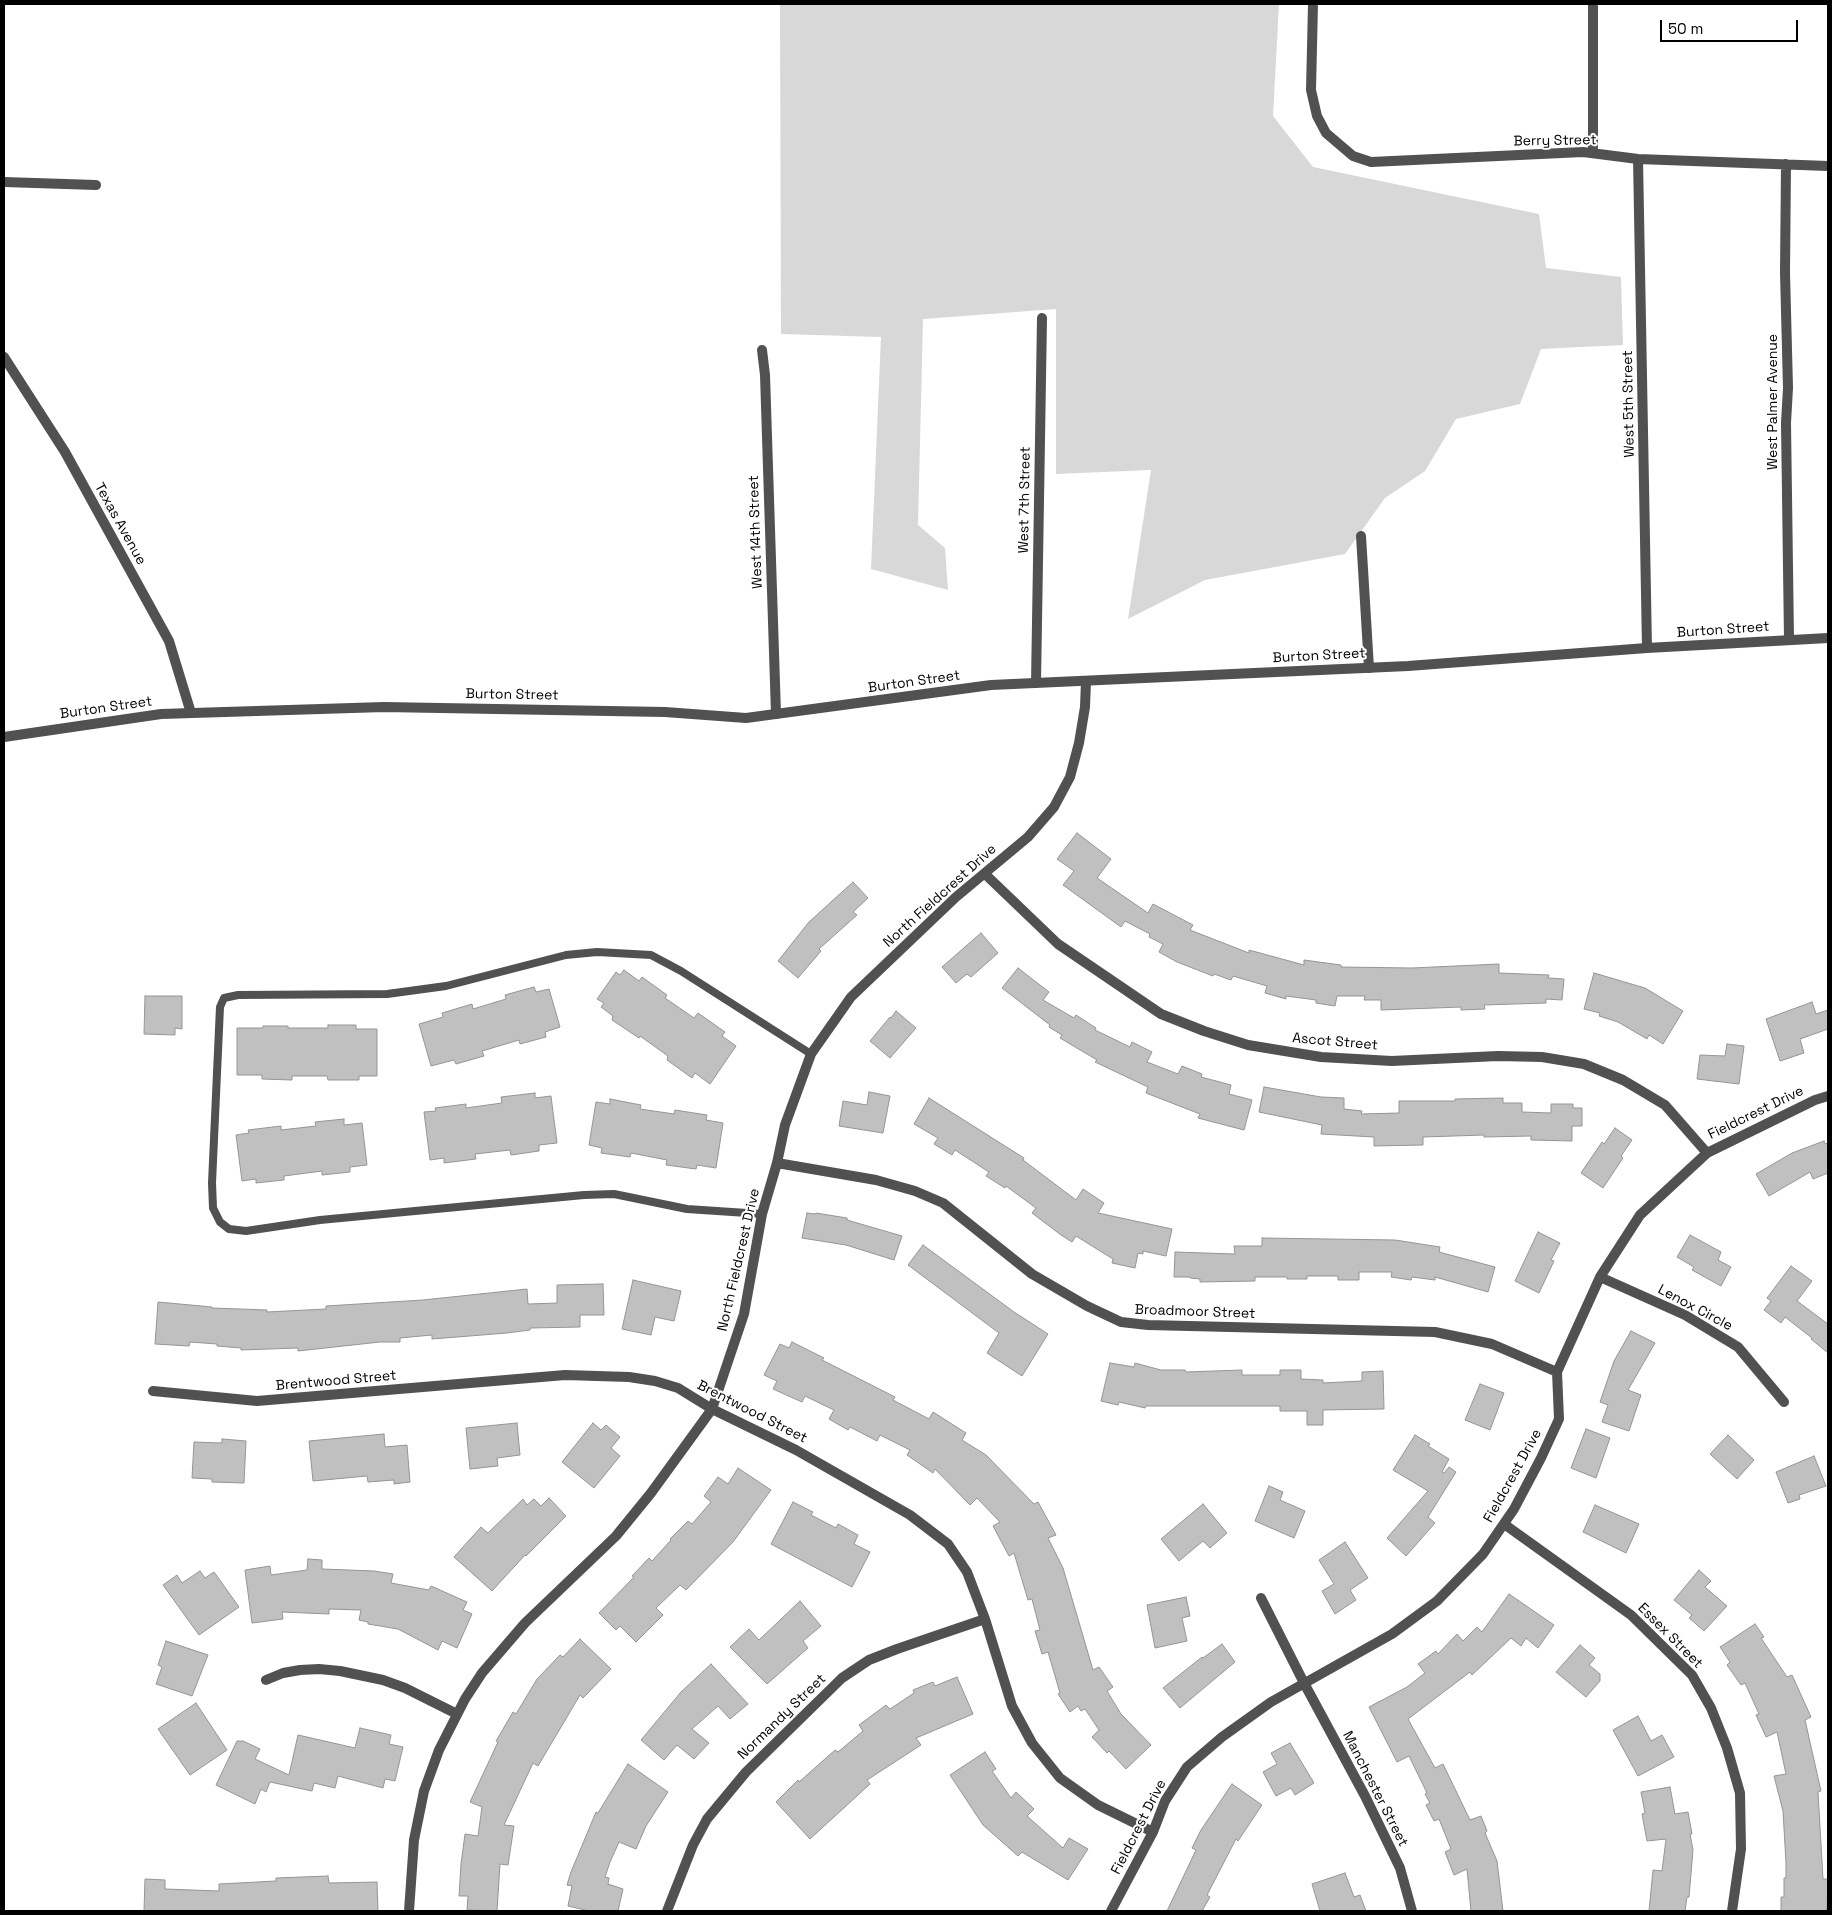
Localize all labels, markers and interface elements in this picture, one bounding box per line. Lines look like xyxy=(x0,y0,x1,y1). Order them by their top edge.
scale bar xyxy=(1662,10,1800,42)
text: 50 m xyxy=(1668,19,1703,38)
street label: Berry Street xyxy=(1513,132,1597,150)
street label: West Palmer Avenue xyxy=(1765,334,1781,470)
street label: West 5th Street xyxy=(1620,350,1638,458)
street label: West 7th Street xyxy=(1016,446,1034,554)
street label: West 14th Street xyxy=(746,475,766,589)
street label: Texas Avenue xyxy=(91,480,149,568)
street label: Burton Street xyxy=(1676,618,1770,642)
street label: Burton Street xyxy=(1272,645,1366,667)
street label: Burton Street xyxy=(867,667,961,697)
street label: Burton Street xyxy=(465,686,559,704)
street label: Burton Street xyxy=(59,693,153,723)
street label: North Fieldcrest Drive xyxy=(880,841,1000,951)
street label: Ascot Street xyxy=(1292,1030,1378,1054)
street label: Fieldcrest Drive xyxy=(1705,1083,1807,1143)
street label: North Fieldcrest Drive xyxy=(714,1187,764,1333)
street label: Lenox Circle xyxy=(1655,1281,1735,1335)
street label: Broadmoor Street xyxy=(1134,1301,1256,1323)
street label: Brentwood Street xyxy=(275,1367,397,1395)
street label: Brentwood Street xyxy=(694,1377,810,1447)
street label: Fieldcrest Drive xyxy=(1480,1426,1546,1526)
street label: Essex Street xyxy=(1634,1600,1706,1672)
street label: Normandy Street xyxy=(734,1671,830,1763)
street label: Manchester Street xyxy=(1339,1728,1411,1850)
street label: Fieldcrest Drive xyxy=(1108,1777,1170,1877)

